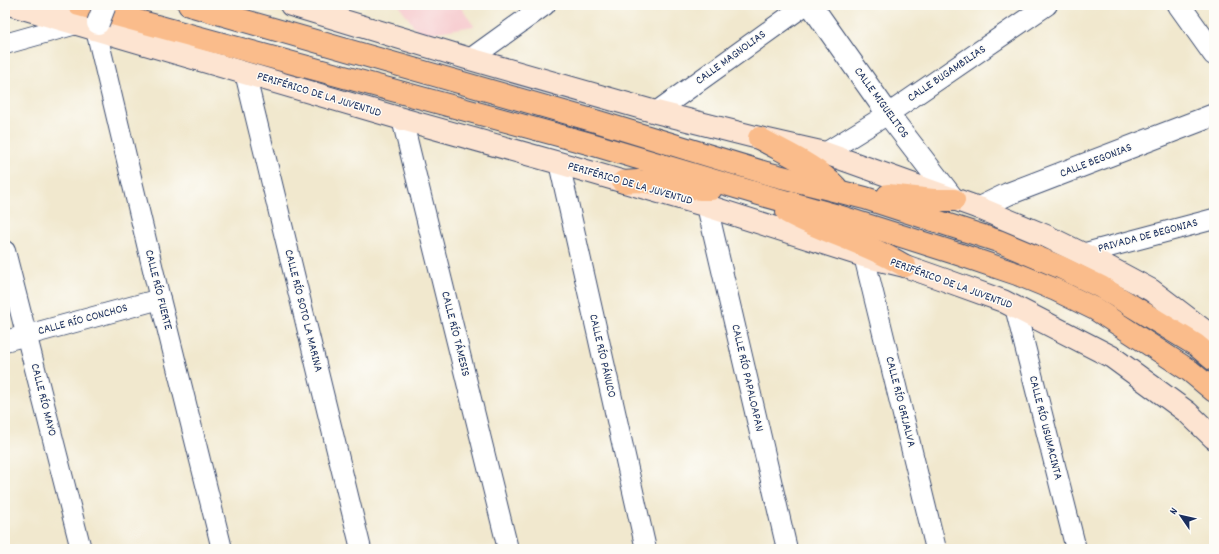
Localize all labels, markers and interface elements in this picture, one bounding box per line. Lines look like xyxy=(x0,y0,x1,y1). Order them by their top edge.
street label: CALLE MAGNOLIAS xyxy=(692,27,770,89)
street label: CALLE BUGAMBILIAS xyxy=(904,41,990,107)
street label: CALLE MIGUELITOS xyxy=(849,64,913,142)
street label: PERIFÉRICO DE LA JUVENTUD xyxy=(255,68,383,122)
street label: CALLE BEGONIAS xyxy=(1057,139,1135,183)
street label: PERIFÉRICO DE LA JUVENTUD xyxy=(566,158,694,210)
street label: PRIVADA DE BEGONIAS xyxy=(1096,214,1200,258)
street label: CALLE RÍO FUERTE xyxy=(140,248,176,332)
street label: CALLE RÍO SOTO LA MARINA xyxy=(280,248,327,375)
street label: PERIFÉRICO DE LA JUVENTUD xyxy=(887,254,1015,314)
street label: CALLE RÍO TÁMESIS xyxy=(436,290,474,378)
street label: CALLE RÍO CONCHOS xyxy=(36,300,130,340)
street label: CALLE RÍO PÁNUCO xyxy=(584,312,620,400)
street label: CALLE RÍO PAPALOAPAN xyxy=(726,323,768,433)
street label: CALLE RÍO GRIJALVA xyxy=(880,355,920,450)
street label: CALLE RÍO MAYO xyxy=(26,362,60,438)
street label: CALLE RÍO USUMACINTA xyxy=(1024,374,1066,482)
north arrow xyxy=(1161,496,1201,536)
text: N xyxy=(1166,504,1183,518)

